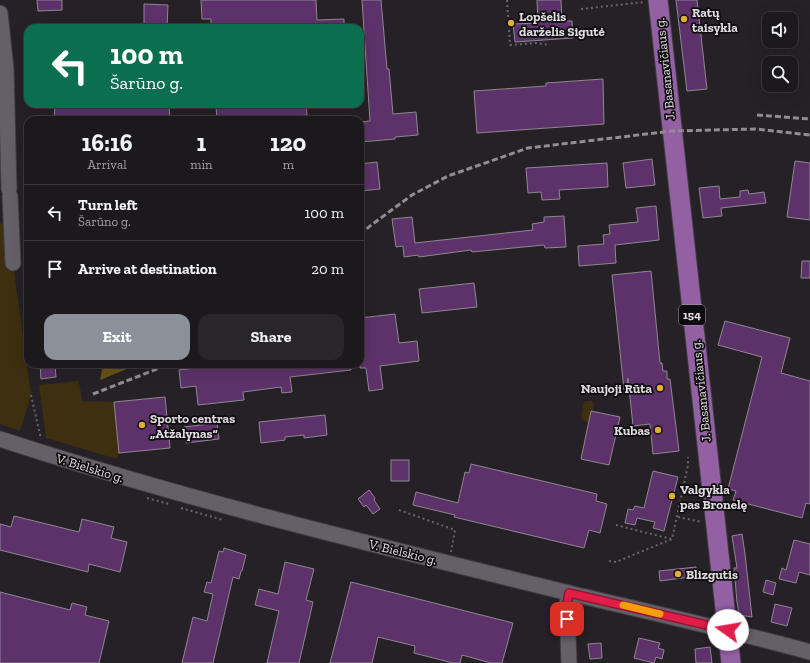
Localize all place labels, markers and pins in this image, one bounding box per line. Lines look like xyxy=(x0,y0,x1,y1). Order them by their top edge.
place label: Ratų taisykla xyxy=(692,5,738,35)
place label: Lopšelis darželis Sigutė xyxy=(519,9,605,39)
marker: Ratų taisykla xyxy=(679,14,689,24)
marker: Lopšelis darželis Sigutė xyxy=(506,18,516,28)
place label: Naujoji Rūta xyxy=(581,381,652,397)
marker: Naujoji Rūta xyxy=(655,383,665,393)
place label: Sporto centras „Atžalynas“ xyxy=(150,411,235,441)
marker: Sporto centras „Atžalynas“ xyxy=(137,420,147,430)
place label: Kubas xyxy=(614,423,650,438)
marker: Kubas xyxy=(653,425,663,435)
place label: Valgykla pas Bronelę xyxy=(680,482,748,512)
marker: Valgykla pas Bronelę xyxy=(667,491,677,501)
place label: Blizgutis xyxy=(686,567,738,582)
marker: Blizgutis xyxy=(673,569,683,579)
pin xyxy=(550,602,584,636)

